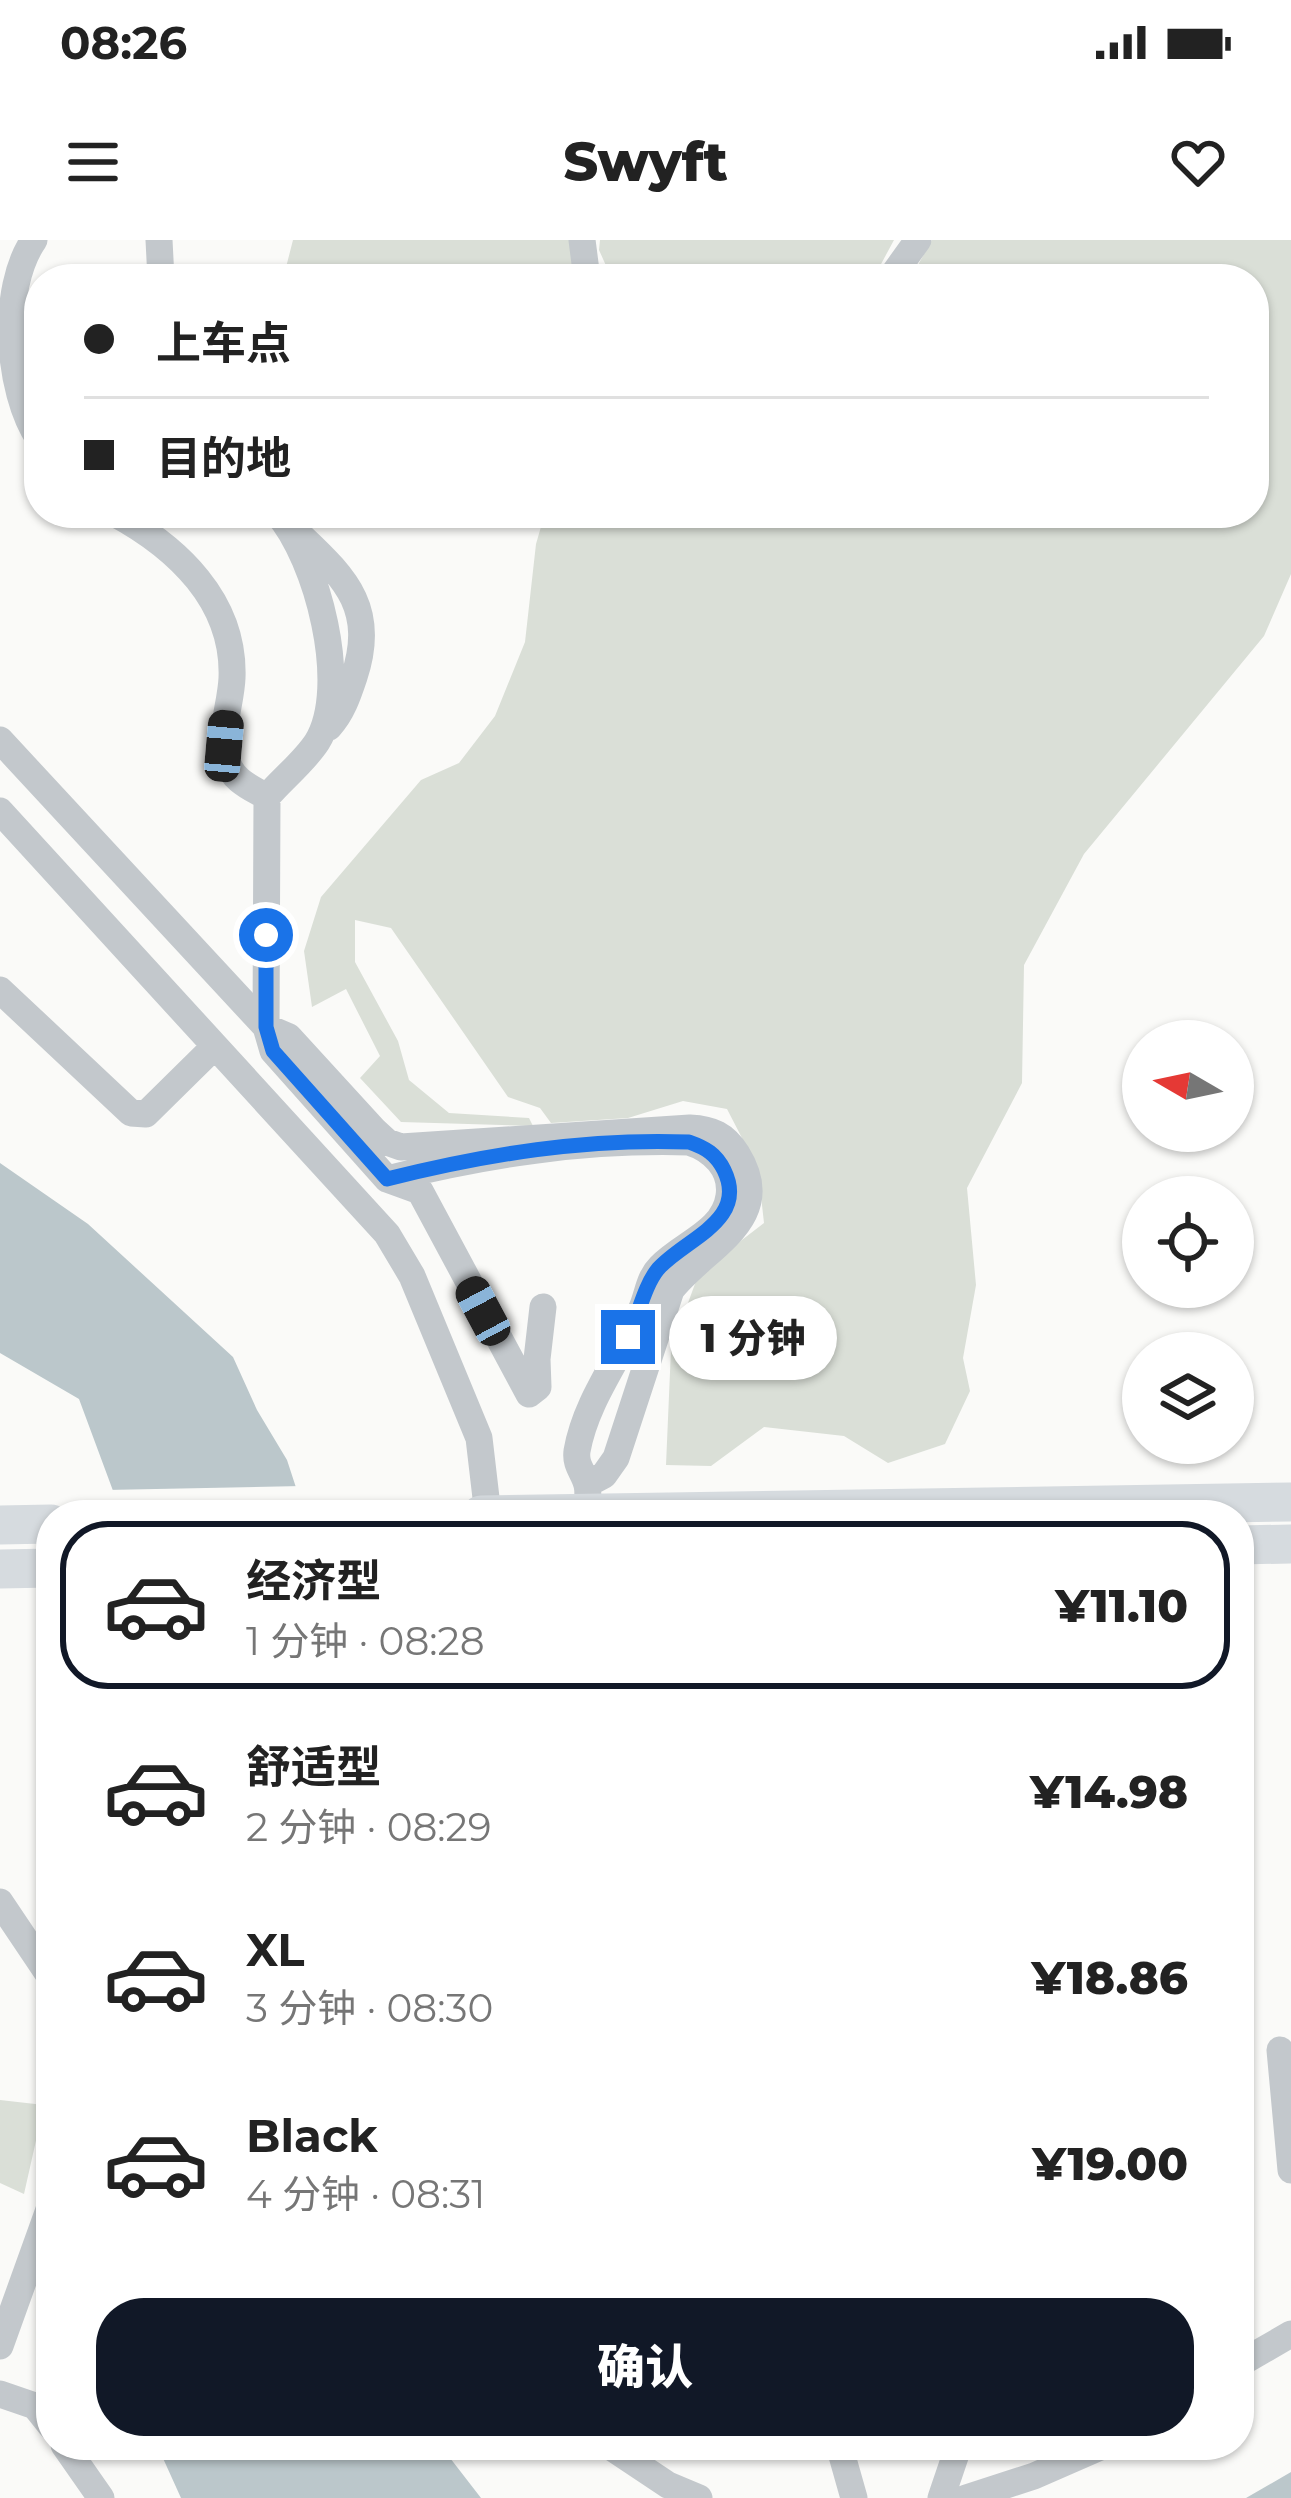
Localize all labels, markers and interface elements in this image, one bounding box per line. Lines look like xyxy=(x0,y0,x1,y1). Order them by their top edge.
text: 08:26 xyxy=(60,15,187,70)
icon: menu xyxy=(60,129,126,195)
text: Swyft xyxy=(563,129,728,195)
icon: heart xyxy=(1165,129,1231,195)
text: 上车点 xyxy=(156,315,291,370)
text: 目的地 xyxy=(156,430,291,485)
car xyxy=(203,709,245,783)
route start xyxy=(239,908,293,962)
north arrow xyxy=(1122,1020,1254,1152)
map controls xyxy=(1122,1020,1254,1464)
button: locate xyxy=(1122,1176,1254,1308)
car xyxy=(450,1271,516,1351)
callout: 1 分钟 xyxy=(670,1295,838,1379)
route end xyxy=(601,1310,655,1364)
text: 1 分钟 xyxy=(700,1314,806,1362)
button: layers xyxy=(1122,1332,1254,1464)
icon: car xyxy=(102,1551,210,1659)
text: 经济型 xyxy=(246,1553,381,1608)
text: ¥11.10 xyxy=(1055,1578,1188,1633)
text: 1 分钟 · 08:28 xyxy=(246,1617,485,1665)
icon: car xyxy=(102,1737,210,1845)
text: 舒适型 xyxy=(246,1739,381,1794)
text: ¥14.98 xyxy=(1030,1764,1188,1819)
text: 2 分钟 · 08:29 xyxy=(246,1803,492,1851)
text: XL xyxy=(246,1922,304,1977)
icon: car xyxy=(102,1923,210,2031)
text: ¥18.86 xyxy=(1031,1950,1188,2005)
text: 3 分钟 · 08:30 xyxy=(246,1984,493,2032)
text: Black xyxy=(246,2108,378,2163)
icon: car xyxy=(102,2109,210,2217)
text: ¥19.00 xyxy=(1032,2136,1188,2191)
text: 4 分钟 · 08:31 xyxy=(246,2170,485,2218)
button: 确认 xyxy=(96,2298,1194,2436)

